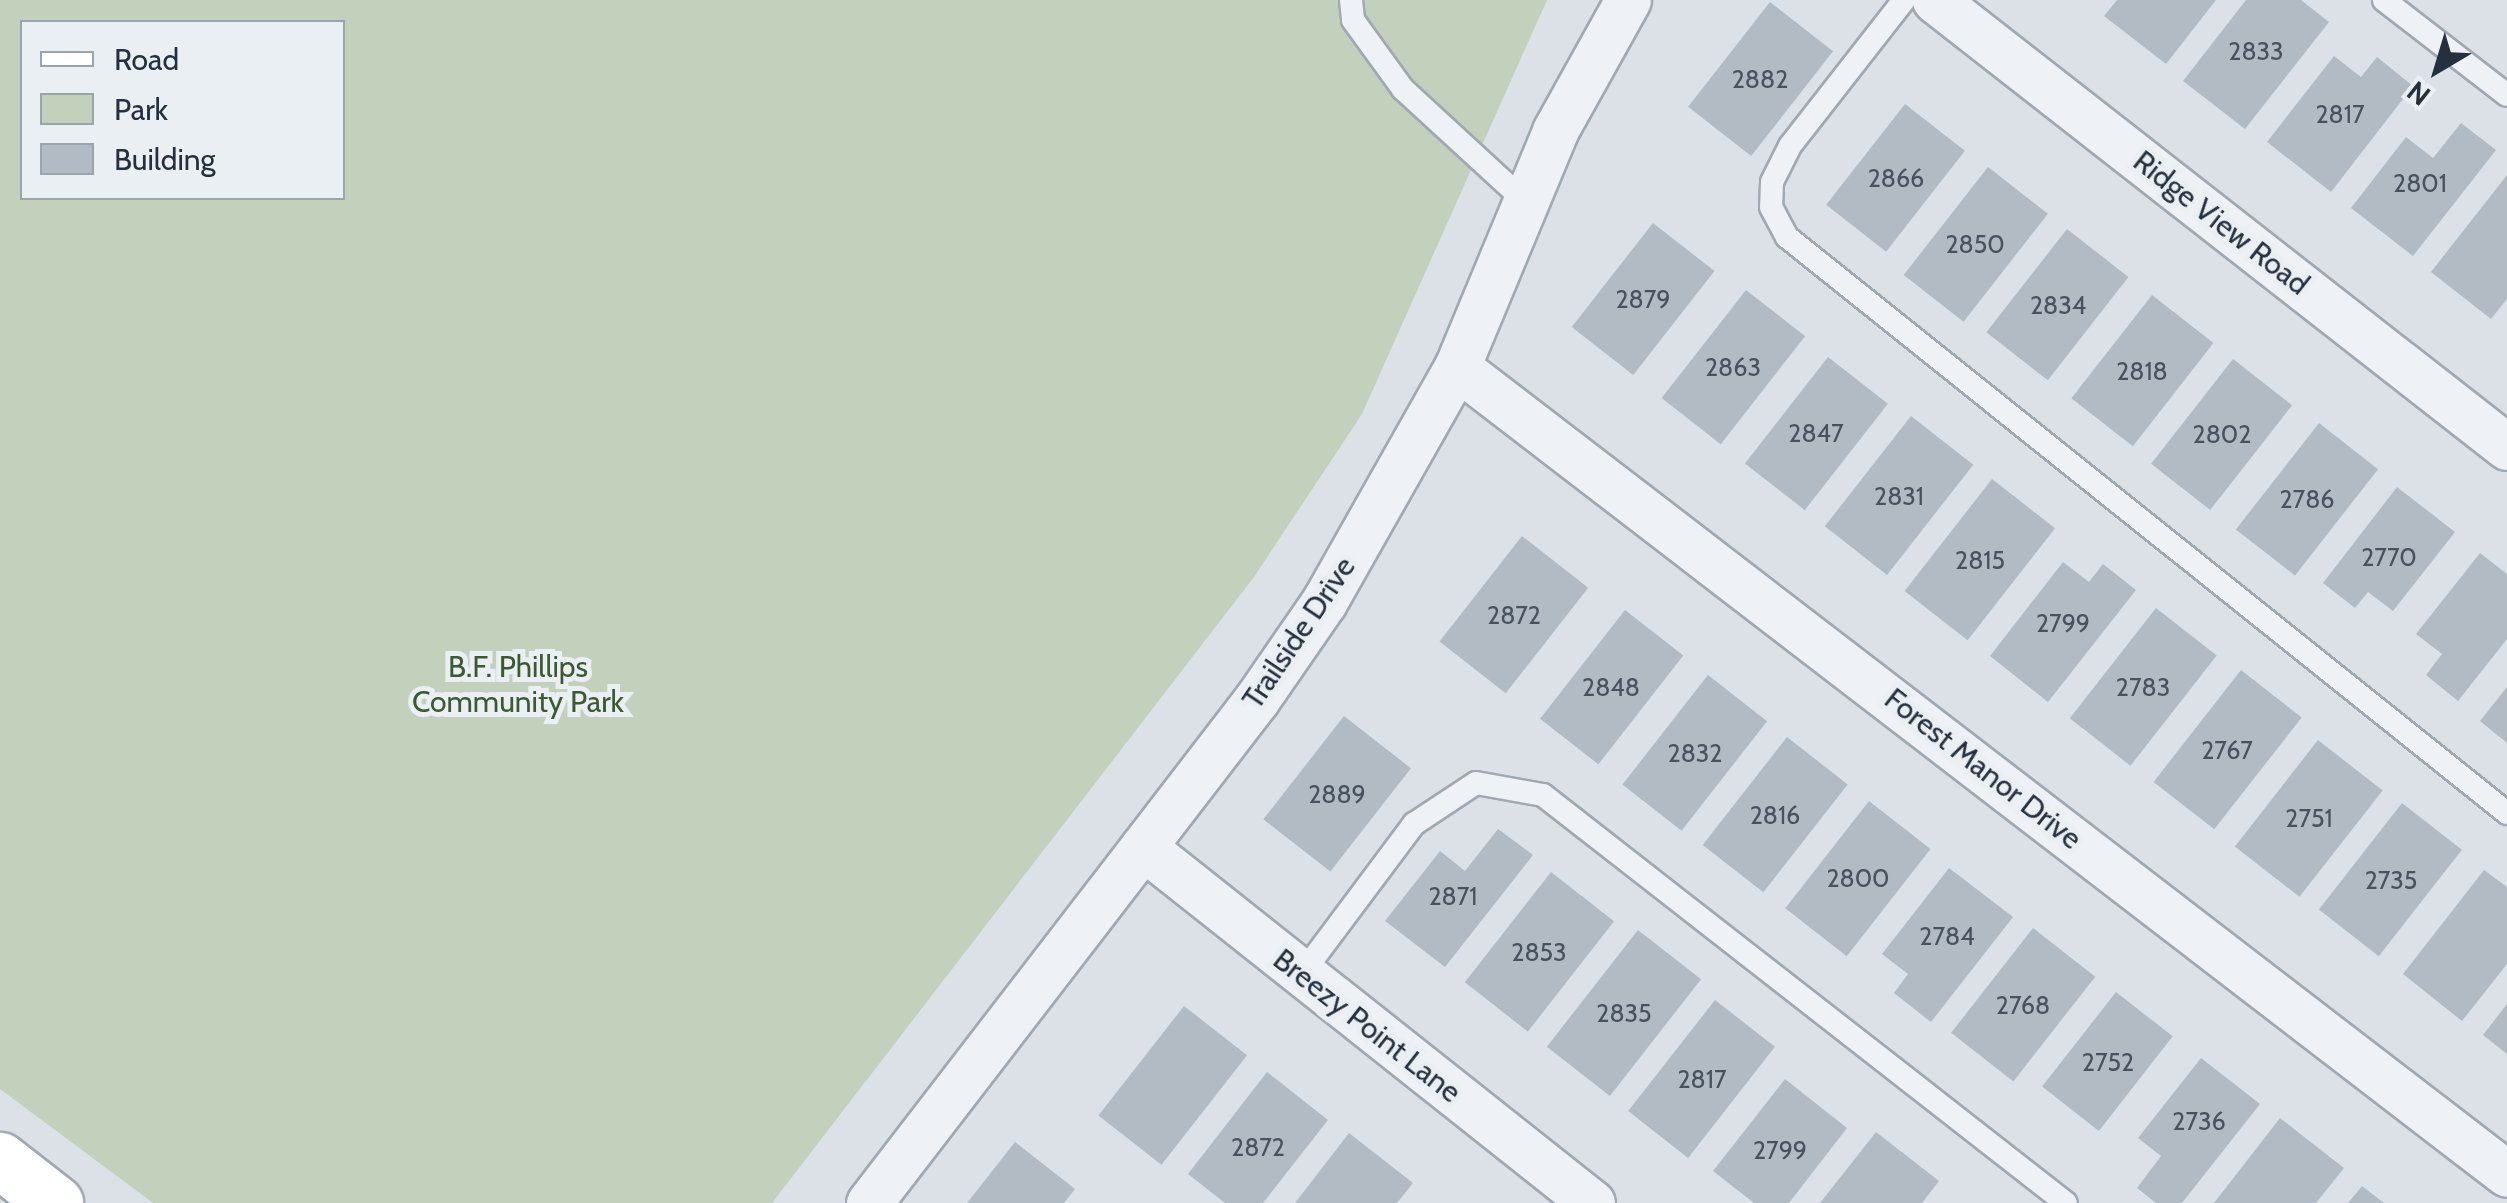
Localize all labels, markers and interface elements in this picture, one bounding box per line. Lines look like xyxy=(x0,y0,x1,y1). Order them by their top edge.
legend xyxy=(20,20,345,200)
north arrow xyxy=(2387,20,2487,120)
house number: 2833 xyxy=(2228,36,2284,66)
text: Road xyxy=(114,41,179,78)
house number: 2882 xyxy=(1732,64,1788,94)
text: N xyxy=(2400,74,2437,113)
text: Park xyxy=(114,91,168,128)
house number: 2817 xyxy=(2316,99,2364,129)
text: Building xyxy=(114,141,216,178)
street label: Ridge View Road xyxy=(2126,143,2316,303)
house number: 2866 xyxy=(1868,163,1924,193)
house number: 2801 xyxy=(2393,168,2447,198)
house number: 2850 xyxy=(1945,229,2005,259)
house number: 2879 xyxy=(1615,284,1671,314)
house number: 2834 xyxy=(2030,290,2086,320)
house number: 2863 xyxy=(1705,352,1761,382)
house number: 2818 xyxy=(2116,356,2168,386)
house number: 2847 xyxy=(1788,418,1844,448)
house number: 2802 xyxy=(2193,419,2251,449)
house number: 2831 xyxy=(1874,481,1924,511)
house number: 2786 xyxy=(2279,484,2335,514)
house number: 2770 xyxy=(2361,542,2417,572)
house number: 2815 xyxy=(1955,545,2005,575)
street label: Trailside Drive xyxy=(1235,550,1363,716)
house number: 2872 xyxy=(1487,600,1541,630)
house number: 2799 xyxy=(2036,608,2090,638)
park label: B.F. Phillips Community Park xyxy=(412,649,624,720)
house number: 2848 xyxy=(1582,672,1640,702)
house number: 2783 xyxy=(2116,672,2170,702)
street label: Forest Manor Drive xyxy=(1877,681,2089,857)
house number: 2767 xyxy=(2201,735,2253,765)
house number: 2832 xyxy=(1668,738,1722,768)
house number: 2889 xyxy=(1308,779,1366,809)
house number: 2816 xyxy=(1750,800,1800,830)
house number: 2751 xyxy=(2285,803,2333,833)
house number: 2800 xyxy=(1826,863,1890,893)
house number: 2735 xyxy=(2365,865,2417,895)
house number: 2871 xyxy=(1429,881,1477,911)
house number: 2784 xyxy=(1919,921,1975,951)
house number: 2853 xyxy=(1511,937,1567,967)
street label: Breezy Point Lane xyxy=(1266,942,1468,1110)
house number: 2768 xyxy=(1996,990,2050,1020)
house number: 2835 xyxy=(1596,998,1652,1028)
house number: 2752 xyxy=(2082,1047,2134,1077)
house number: 2817 xyxy=(1678,1064,1726,1094)
house number: 2736 xyxy=(2172,1106,2226,1136)
house number: 2872 xyxy=(1231,1132,1285,1162)
house number: 2799 xyxy=(1753,1135,1807,1165)

